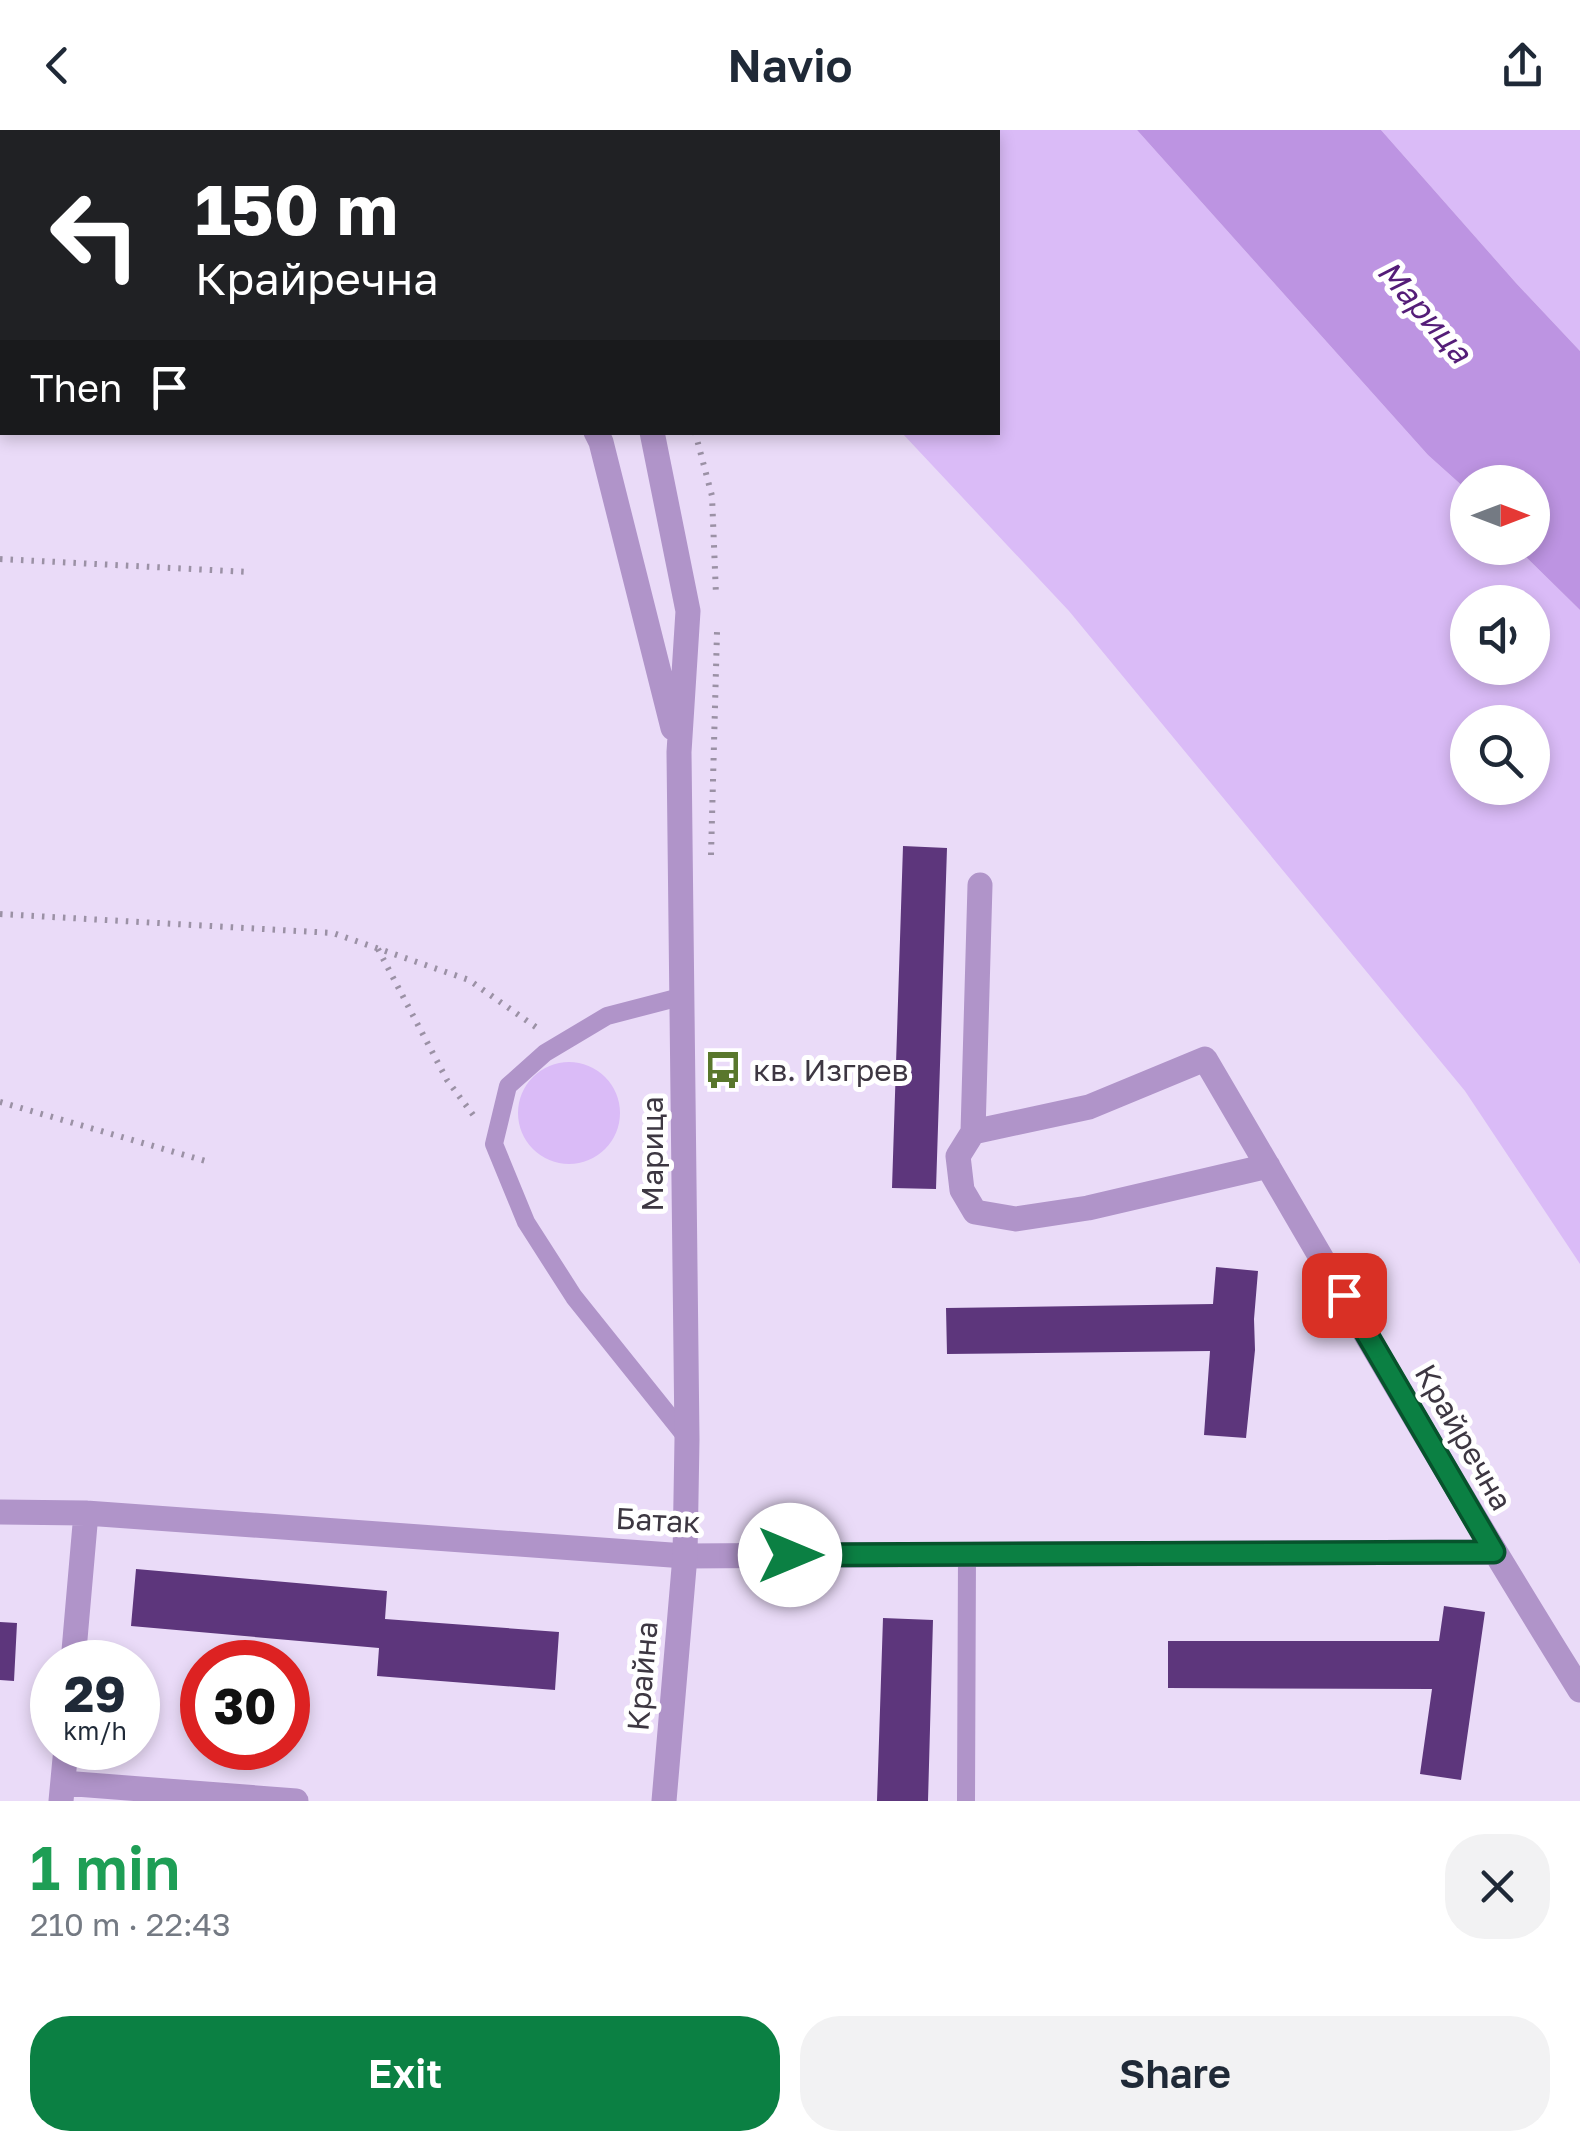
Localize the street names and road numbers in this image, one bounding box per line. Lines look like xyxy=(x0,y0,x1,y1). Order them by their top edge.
street label: Марица xyxy=(634,1096,670,1212)
street label: Крайречна xyxy=(1408,1358,1520,1516)
street label: Батак xyxy=(615,1500,701,1540)
street label: Крайна xyxy=(619,1620,665,1732)

